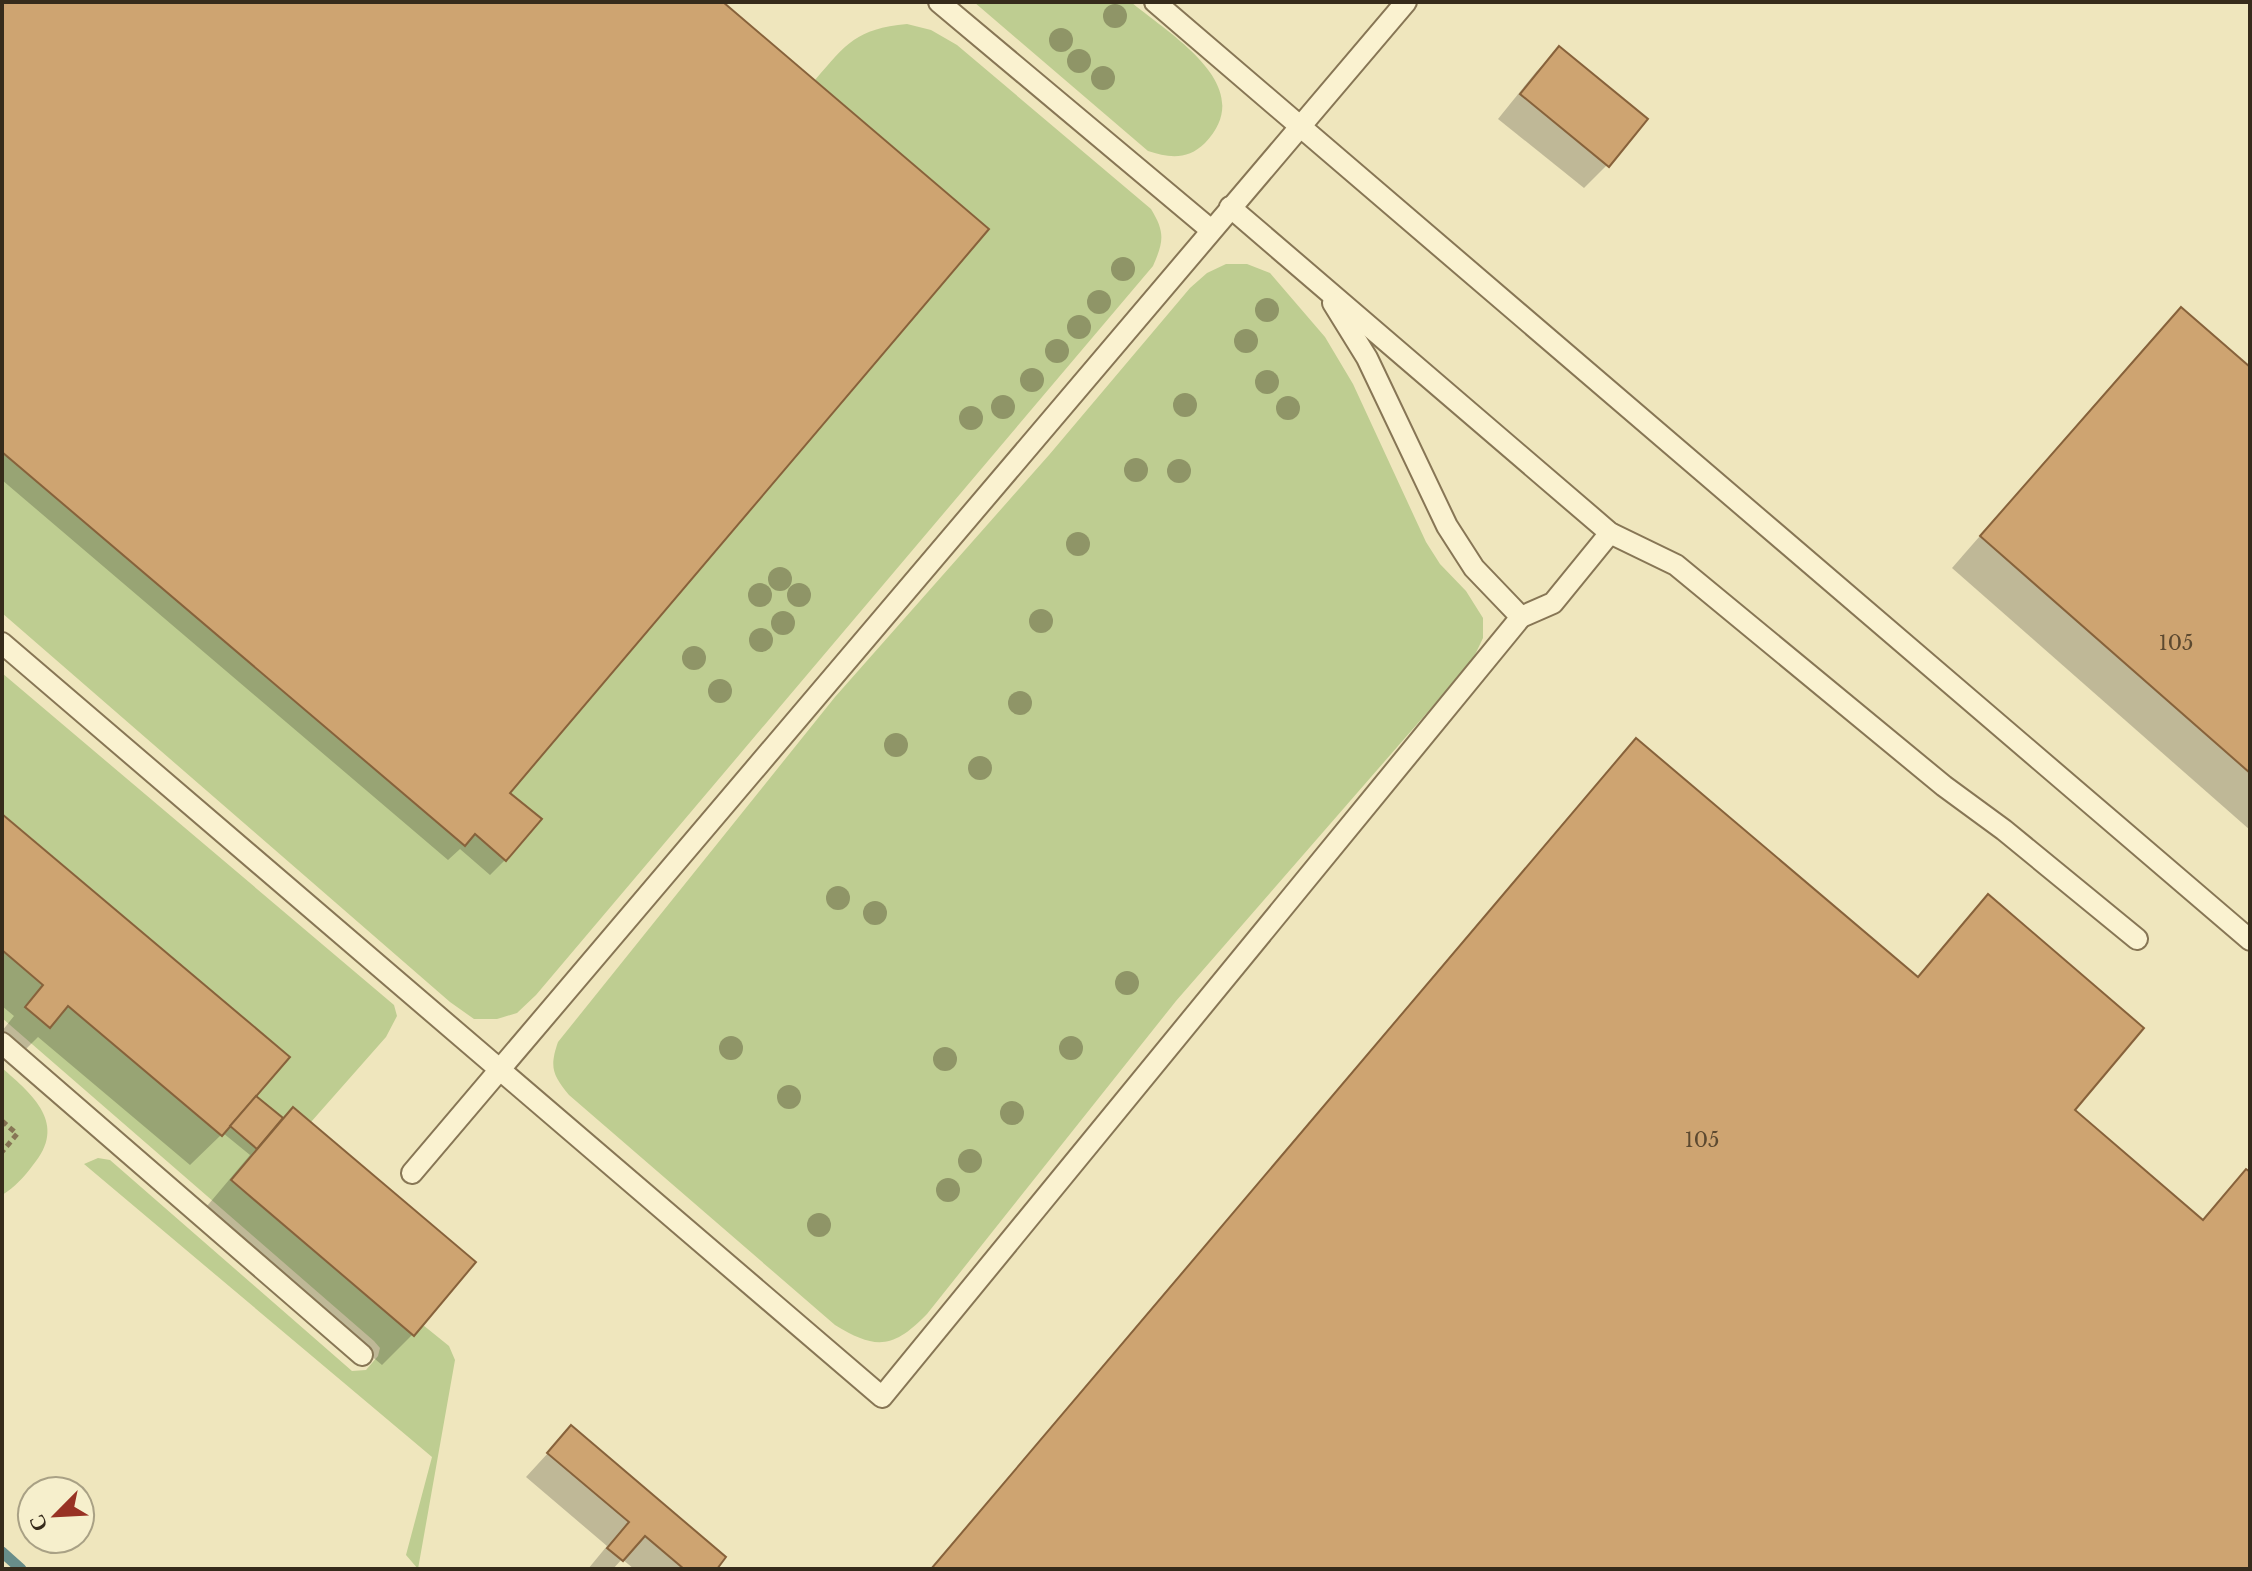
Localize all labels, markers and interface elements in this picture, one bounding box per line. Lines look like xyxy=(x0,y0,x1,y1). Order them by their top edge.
house number: 105 xyxy=(2159,631,2193,655)
house number: 105 xyxy=(1685,1128,1719,1152)
north arrow xyxy=(16,1475,96,1555)
text: С xyxy=(23,1510,54,1536)

